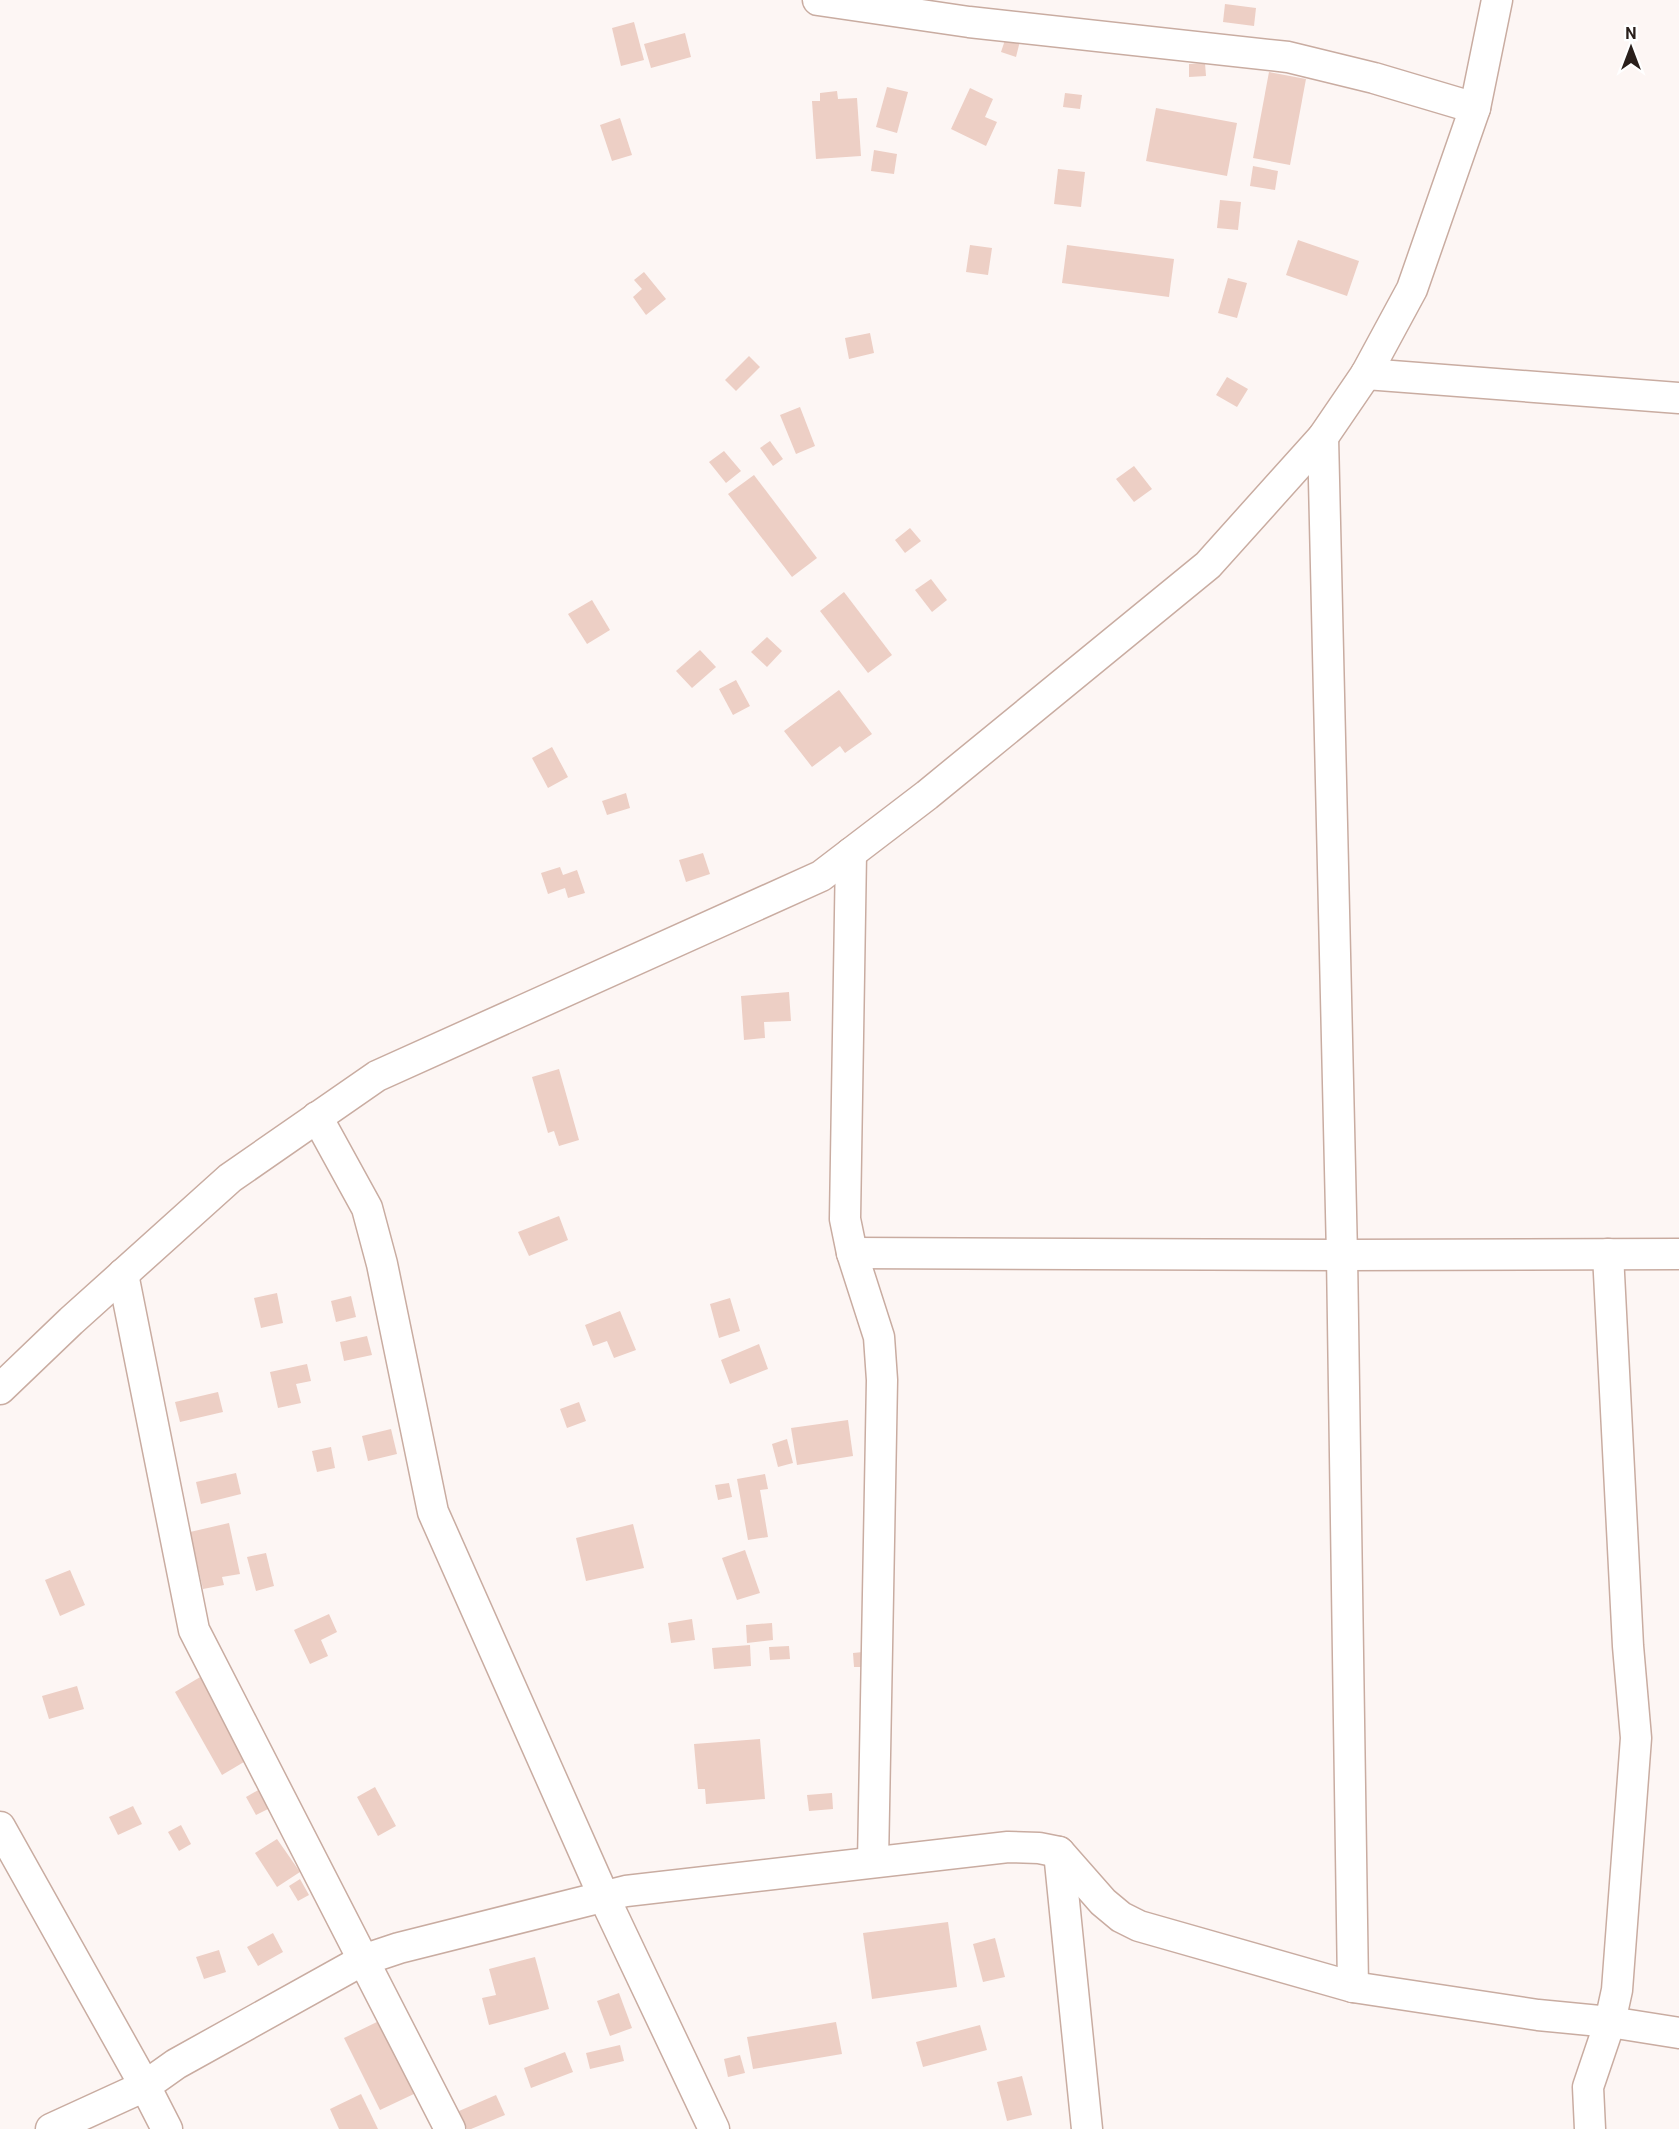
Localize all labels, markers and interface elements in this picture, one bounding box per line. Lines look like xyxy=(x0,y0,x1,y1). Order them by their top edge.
north arrow xyxy=(1601,18,1661,78)
text: N xyxy=(1625,24,1637,43)

